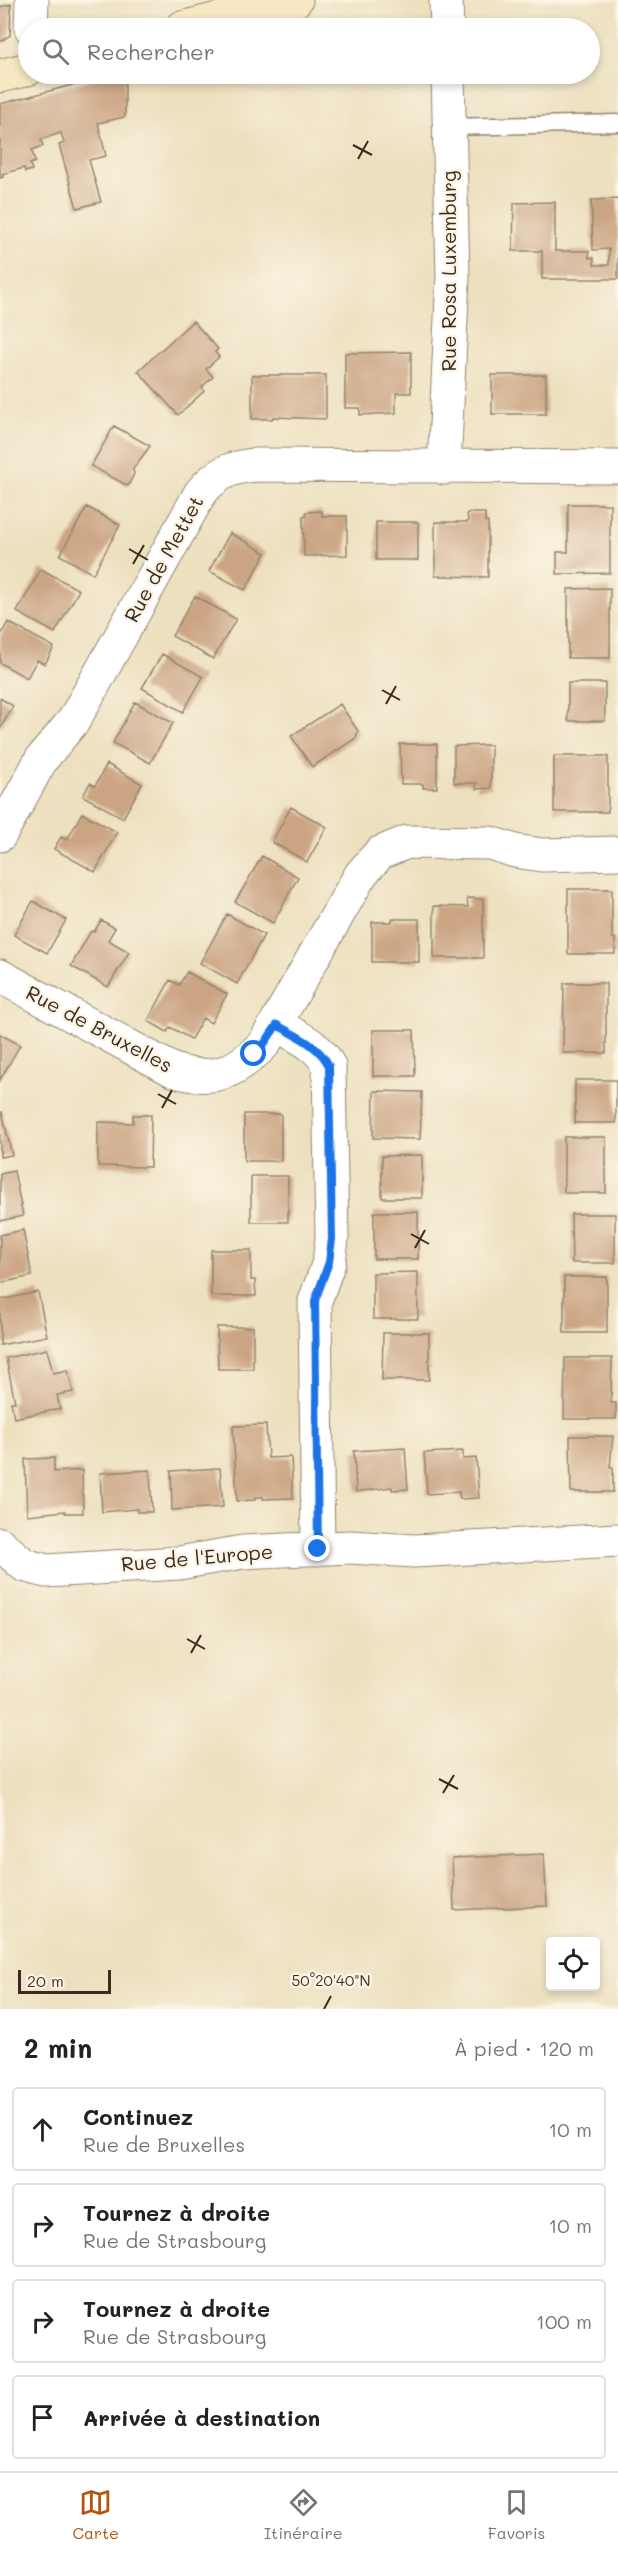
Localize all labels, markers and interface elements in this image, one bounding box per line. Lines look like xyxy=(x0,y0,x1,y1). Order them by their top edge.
search box xyxy=(18,18,600,84)
icon: search xyxy=(39,35,72,68)
text: Rechercher xyxy=(87,37,215,66)
street label: Rue Rosa Luxemburg xyxy=(435,170,461,372)
street label: Rue de Mettet xyxy=(118,491,209,627)
street label: Rue de Bruxelles xyxy=(22,979,177,1078)
route start xyxy=(240,1040,266,1066)
route end xyxy=(304,1535,330,1561)
street label: Rue de l'Europe xyxy=(120,1537,274,1577)
map controls xyxy=(546,1937,600,1991)
button: locate xyxy=(546,1937,600,1991)
scale bar xyxy=(18,1967,111,1994)
text: 20 m xyxy=(27,1970,64,1991)
text: 50°20'40"N xyxy=(291,1970,371,1990)
text: 2 min xyxy=(24,2031,92,2065)
text: À pied · 120 m xyxy=(454,2035,594,2061)
text: Continuez xyxy=(83,2102,193,2131)
icon: ahead xyxy=(26,2113,59,2146)
text: 10 m xyxy=(548,2116,592,2142)
text: Rue de Bruxelles xyxy=(83,2131,245,2157)
text: Tournez à droite xyxy=(83,2198,270,2227)
icon: right xyxy=(26,2209,59,2242)
text: 10 m xyxy=(548,2212,592,2238)
text: Rue de Strasbourg xyxy=(83,2227,266,2253)
text: Tournez à droite xyxy=(83,2294,270,2323)
icon: right xyxy=(26,2305,59,2338)
text: 100 m xyxy=(536,2308,592,2334)
text: Rue de Strasbourg xyxy=(83,2323,266,2349)
icon: arrive xyxy=(26,2401,59,2434)
text: Arrivée à destination xyxy=(83,2403,320,2432)
tab: Carte xyxy=(73,2486,119,2543)
tab: Itinéraire xyxy=(264,2486,343,2543)
tab: Favoris xyxy=(488,2486,545,2543)

